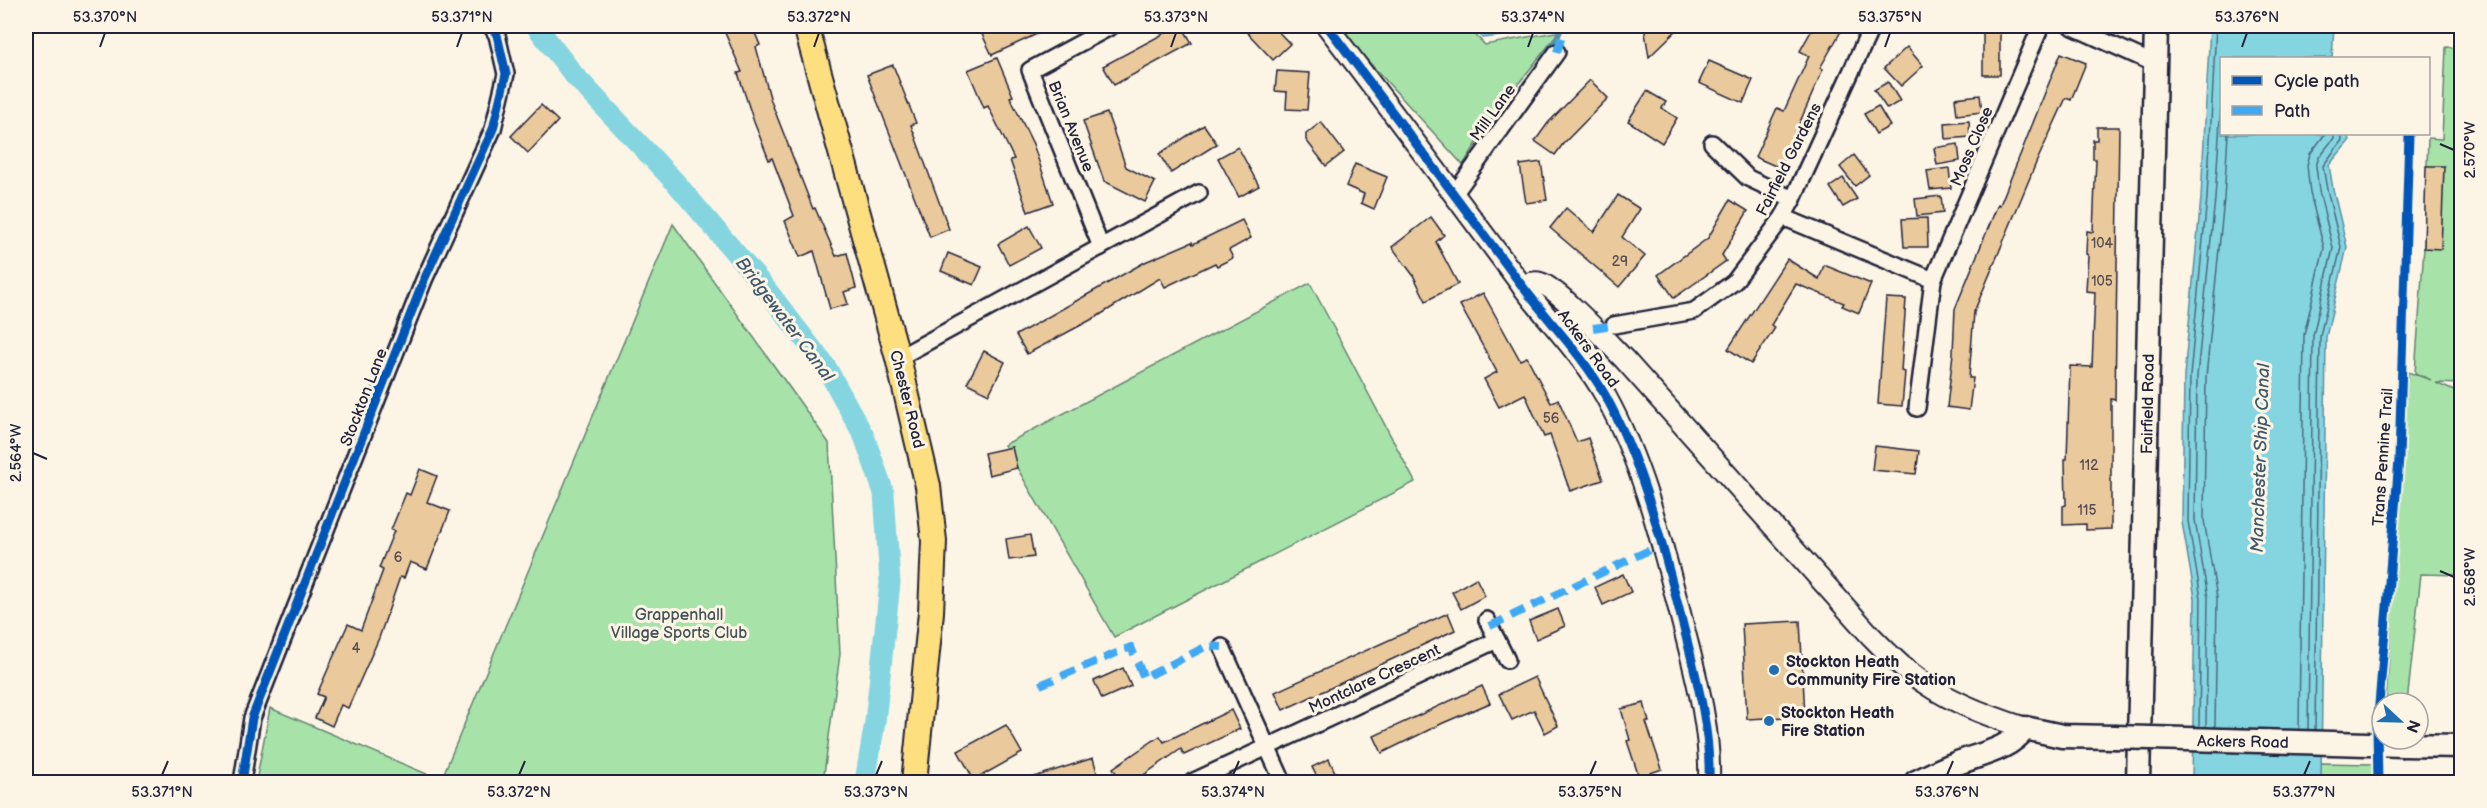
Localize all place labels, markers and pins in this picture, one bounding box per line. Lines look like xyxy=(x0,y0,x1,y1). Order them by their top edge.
place label: Stockton Heath Community Fire Station xyxy=(1786,653,1956,690)
marker: Stockton Heath Community Fire Station xyxy=(1767,663,1781,677)
place label: Stockton Heath Fire Station xyxy=(1781,704,1894,741)
marker: Stockton Heath Fire Station xyxy=(1762,714,1776,728)

